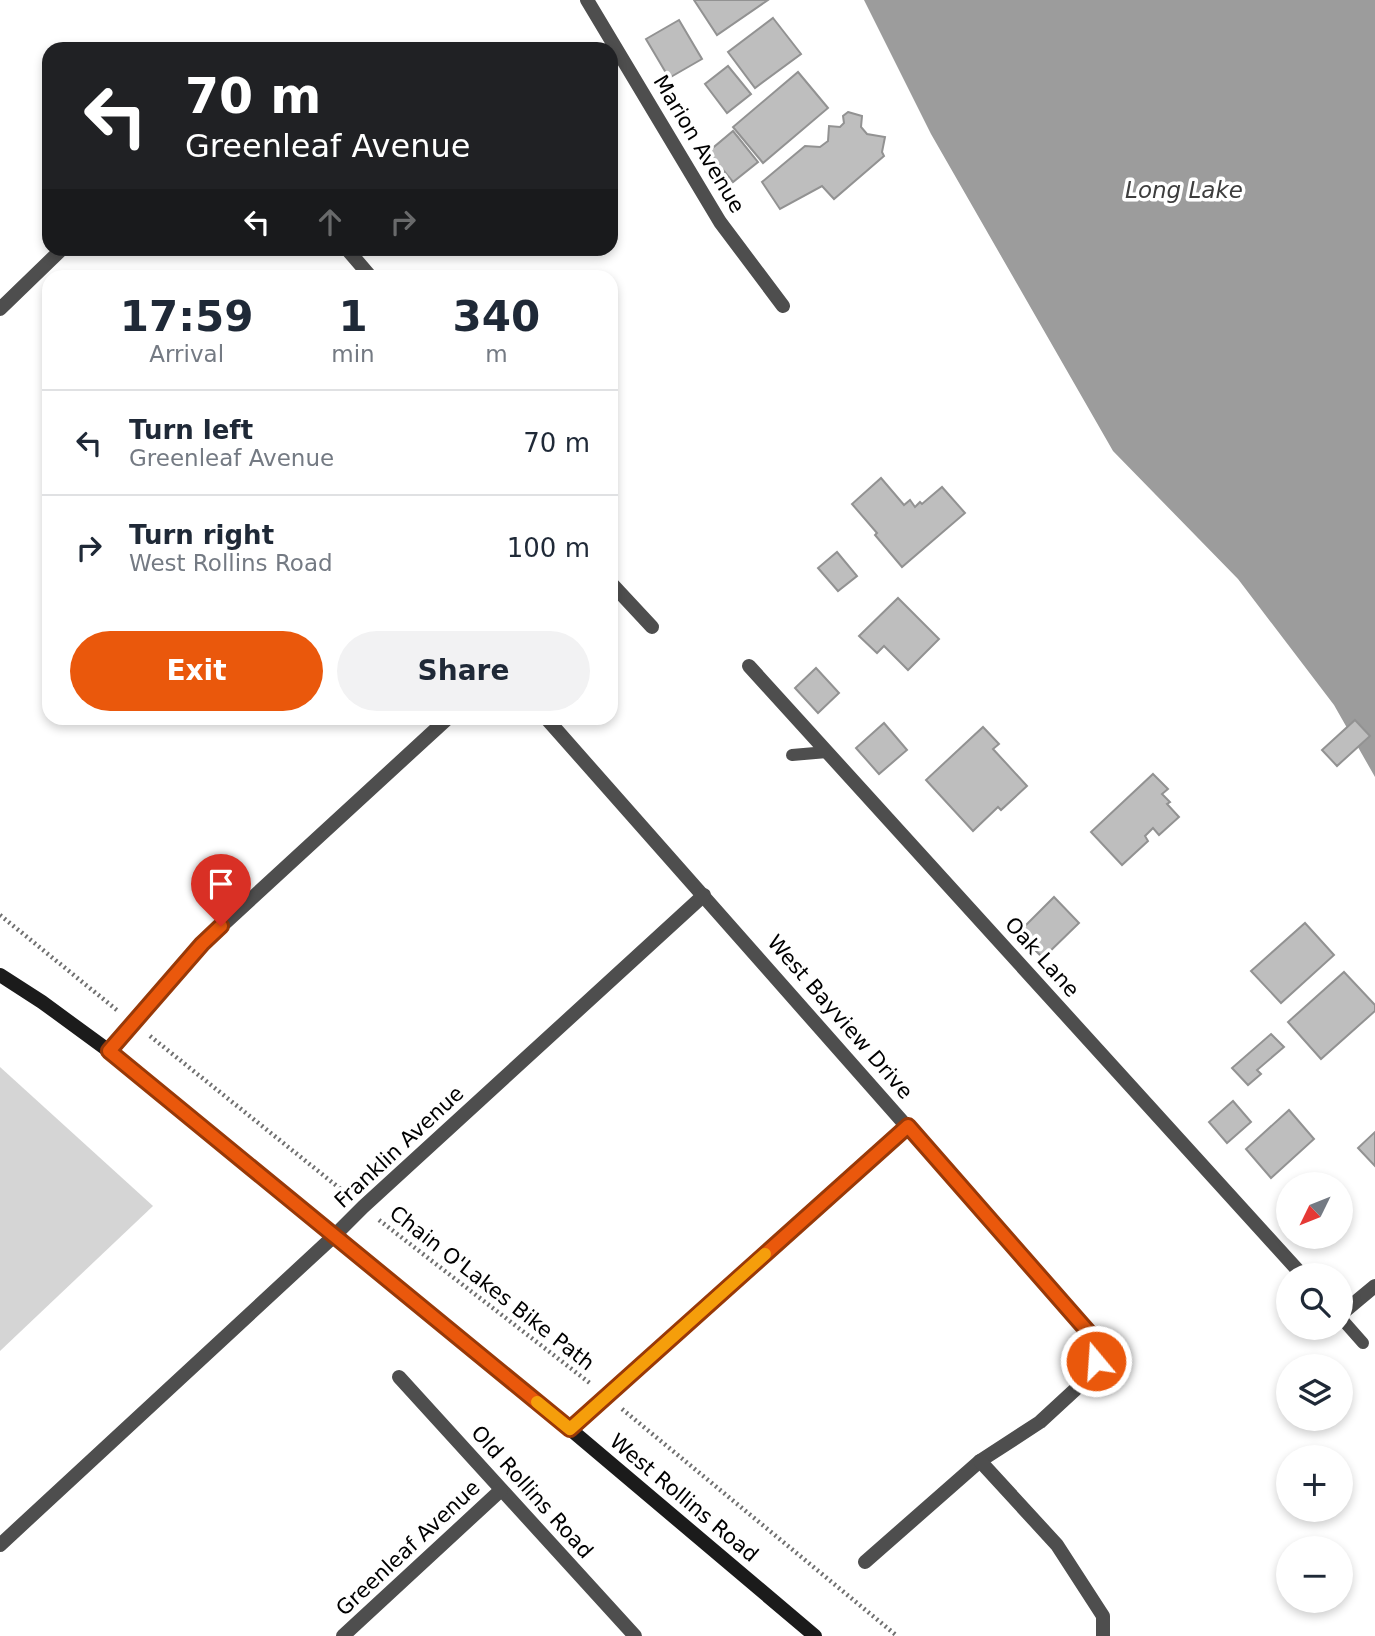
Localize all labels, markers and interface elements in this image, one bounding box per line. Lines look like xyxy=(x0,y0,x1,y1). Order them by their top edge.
text: 70 m xyxy=(185,68,321,125)
icon: left xyxy=(70,70,161,161)
street label: Marion Avenue xyxy=(648,71,750,217)
text: Greenleaf Avenue xyxy=(185,127,470,165)
water label: Long Lake xyxy=(1125,177,1243,203)
icon: left xyxy=(238,203,276,241)
icon: ahead xyxy=(311,203,349,241)
icon: right xyxy=(384,203,422,241)
text: 17:59 xyxy=(120,292,254,341)
text: 1 xyxy=(338,292,368,341)
text: 340 xyxy=(453,292,540,341)
text: Arrival xyxy=(149,341,224,367)
text: min xyxy=(331,341,375,367)
text: m xyxy=(485,341,508,367)
text: Turn left xyxy=(129,415,253,445)
icon: left xyxy=(70,424,108,462)
text: 70 m xyxy=(523,428,590,458)
text: Greenleaf Avenue xyxy=(129,445,334,471)
text: Turn right xyxy=(129,520,274,550)
icon: right xyxy=(70,529,108,567)
text: 100 m xyxy=(507,533,590,563)
text: West Rollins Road xyxy=(129,550,333,576)
button: Exit xyxy=(70,631,323,711)
button: Share xyxy=(337,631,590,711)
pin xyxy=(191,854,251,926)
icon: arrive xyxy=(202,865,240,903)
street label: Oak Lane xyxy=(1000,912,1084,1002)
street label: West Bayview Drive xyxy=(762,930,918,1104)
street label: Franklin Avenue xyxy=(330,1081,468,1213)
north arrow xyxy=(1276,1172,1353,1250)
map controls xyxy=(1276,1172,1353,1613)
street label: Chain O'Lakes Bike Path xyxy=(385,1201,599,1375)
button: search xyxy=(1276,1263,1353,1340)
position arrow xyxy=(1059,1324,1133,1398)
button: layers xyxy=(1276,1354,1353,1431)
street label: Old Rollins Road xyxy=(466,1421,598,1563)
street label: West Rollins Road xyxy=(605,1429,763,1567)
button: + xyxy=(1276,1445,1353,1522)
street label: Greenleaf Avenue xyxy=(331,1475,485,1621)
button: − xyxy=(1276,1536,1353,1613)

